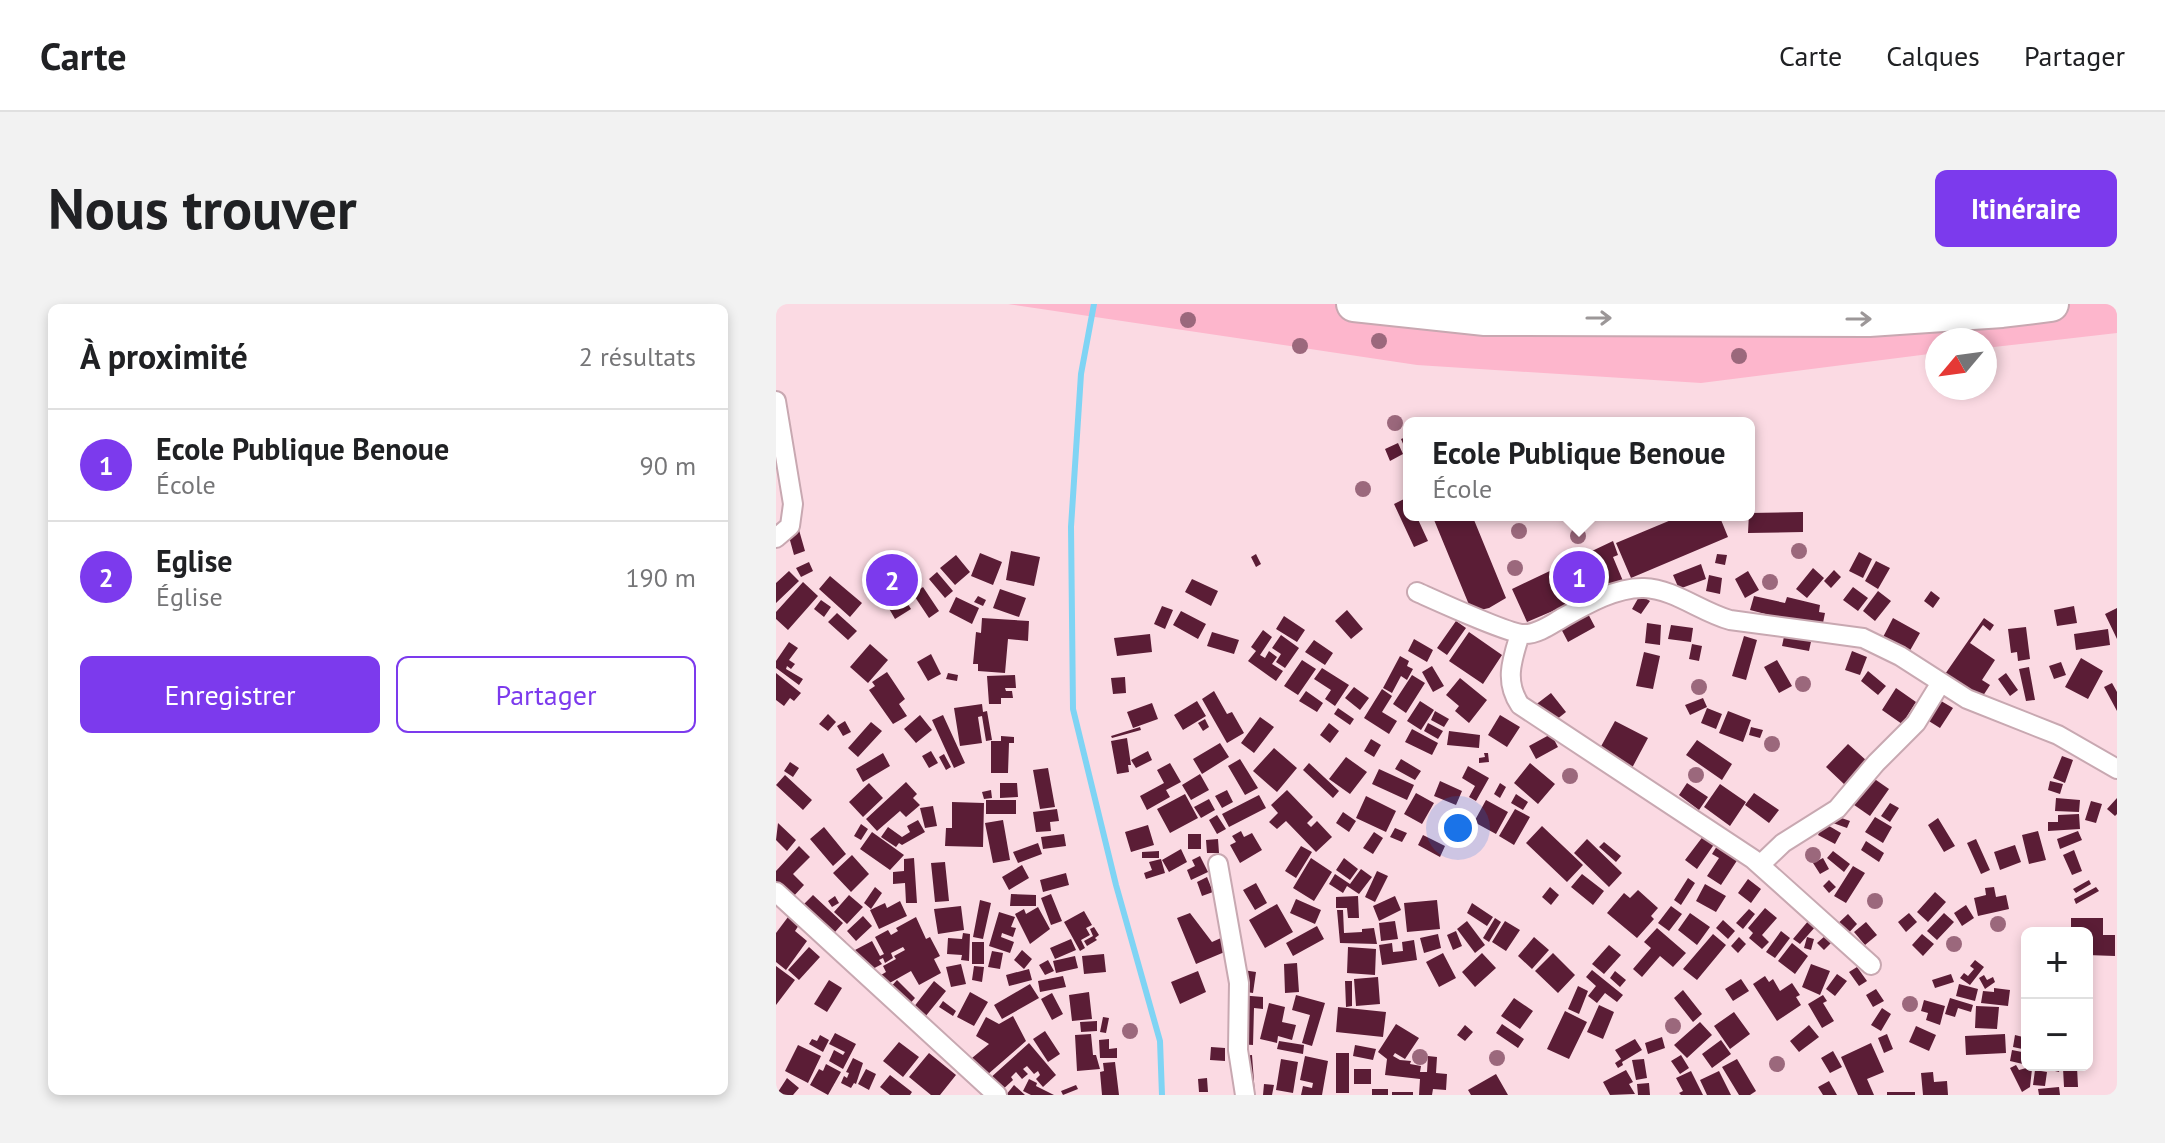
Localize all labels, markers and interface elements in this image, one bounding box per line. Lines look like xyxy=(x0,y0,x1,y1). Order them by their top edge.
text: Carte xyxy=(40,31,127,80)
text: Carte xyxy=(1779,37,1842,74)
text: Calques xyxy=(1886,37,1980,74)
text: Partager xyxy=(2024,37,2125,74)
button: Itinéraire xyxy=(1935,170,2117,247)
text: Nous trouver xyxy=(48,172,357,244)
one-way arrow xyxy=(1585,310,1612,326)
one-way arrow xyxy=(1845,311,1872,327)
north arrow xyxy=(1925,328,1997,400)
text: À proximité xyxy=(80,334,248,378)
text: 2 résultats xyxy=(579,340,696,373)
popup xyxy=(1403,417,1755,521)
text: Ecole Publique Benoue xyxy=(156,429,449,468)
text: Ecole Publique Benoue xyxy=(1432,433,1726,472)
text: 1 xyxy=(99,449,113,482)
text: 90 m xyxy=(640,449,696,482)
text: École xyxy=(156,468,216,501)
text: École xyxy=(1432,472,1492,505)
text: Eglise xyxy=(156,541,233,580)
pin: 1 xyxy=(1553,547,1605,607)
pin: 2 xyxy=(866,550,918,610)
text: 2 xyxy=(99,561,113,594)
text: 190 m xyxy=(625,561,696,594)
text: Église xyxy=(156,580,223,613)
button: Enregistrer xyxy=(80,656,380,733)
button: Partager xyxy=(396,656,696,733)
your location xyxy=(1438,808,1478,848)
map controls xyxy=(2021,927,2093,1071)
button: + xyxy=(2021,927,2093,999)
button: − xyxy=(2021,999,2093,1071)

